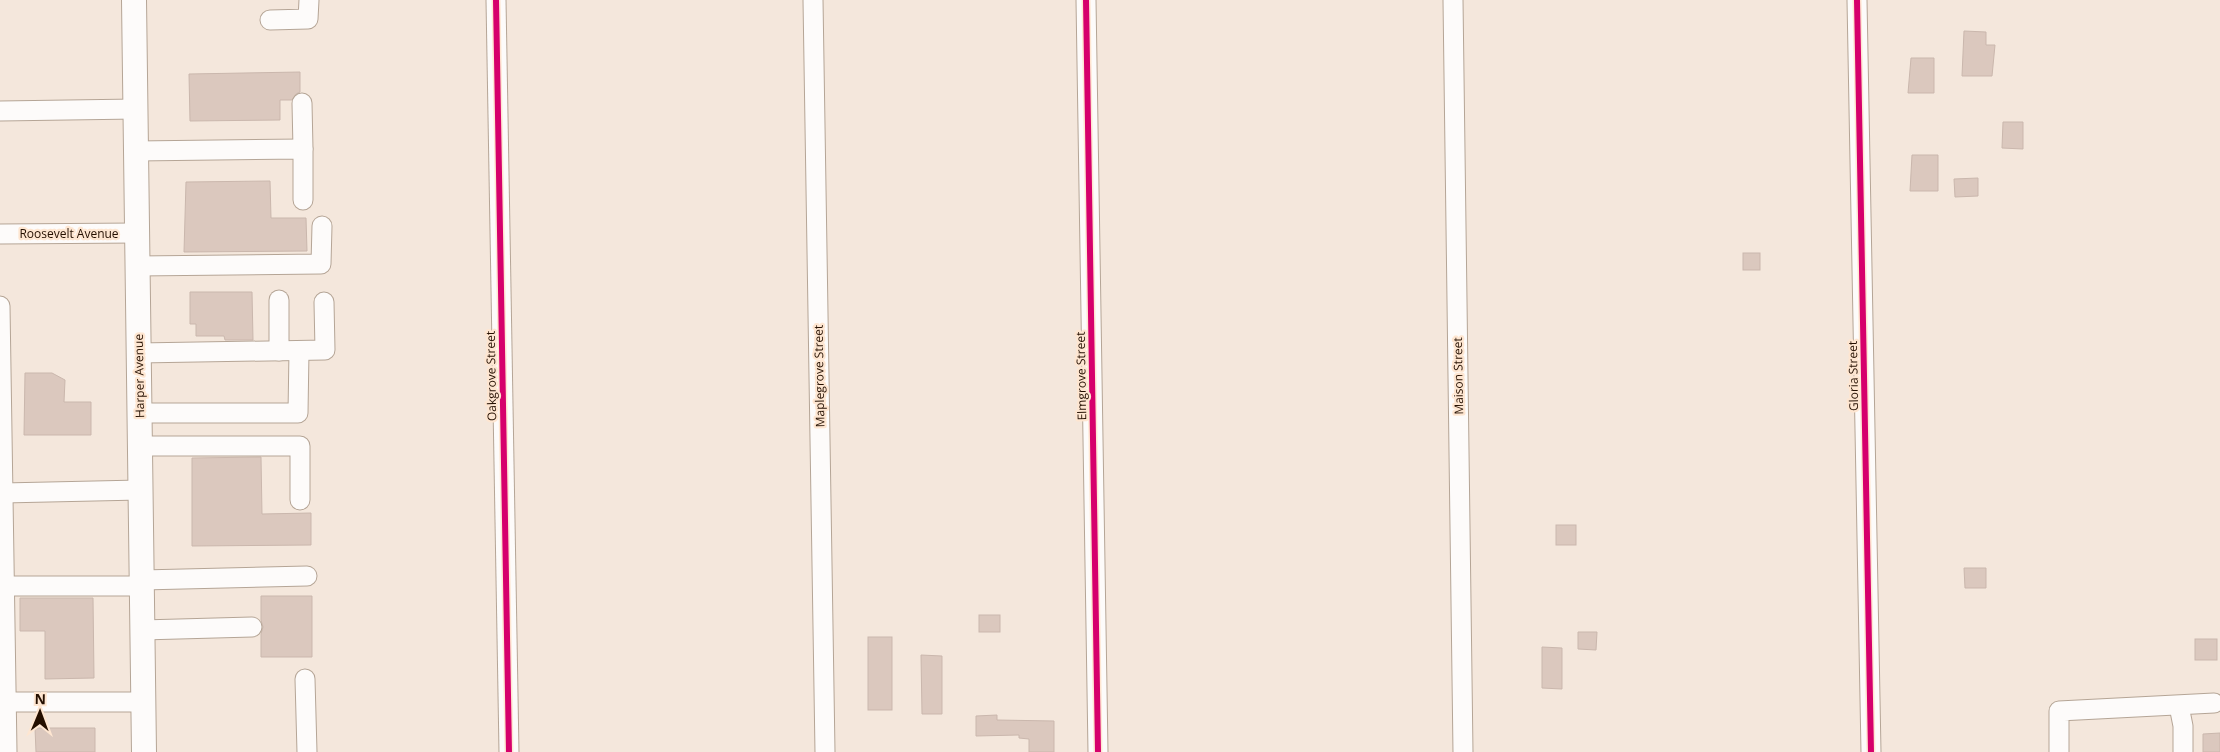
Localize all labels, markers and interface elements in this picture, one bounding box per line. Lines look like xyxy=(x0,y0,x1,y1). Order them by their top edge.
street label: Roosevelt Avenue xyxy=(19,225,119,242)
street label: Maplegrove Street xyxy=(810,325,828,427)
street label: Oakgrove Street xyxy=(482,331,500,421)
street label: Elmgrove Street xyxy=(1072,331,1090,421)
street label: Harper Avenue xyxy=(130,333,148,418)
street label: Maison Street xyxy=(1449,337,1467,415)
street label: Gloria Street xyxy=(1844,341,1862,411)
north arrow xyxy=(15,687,65,737)
text: N xyxy=(34,689,46,708)

